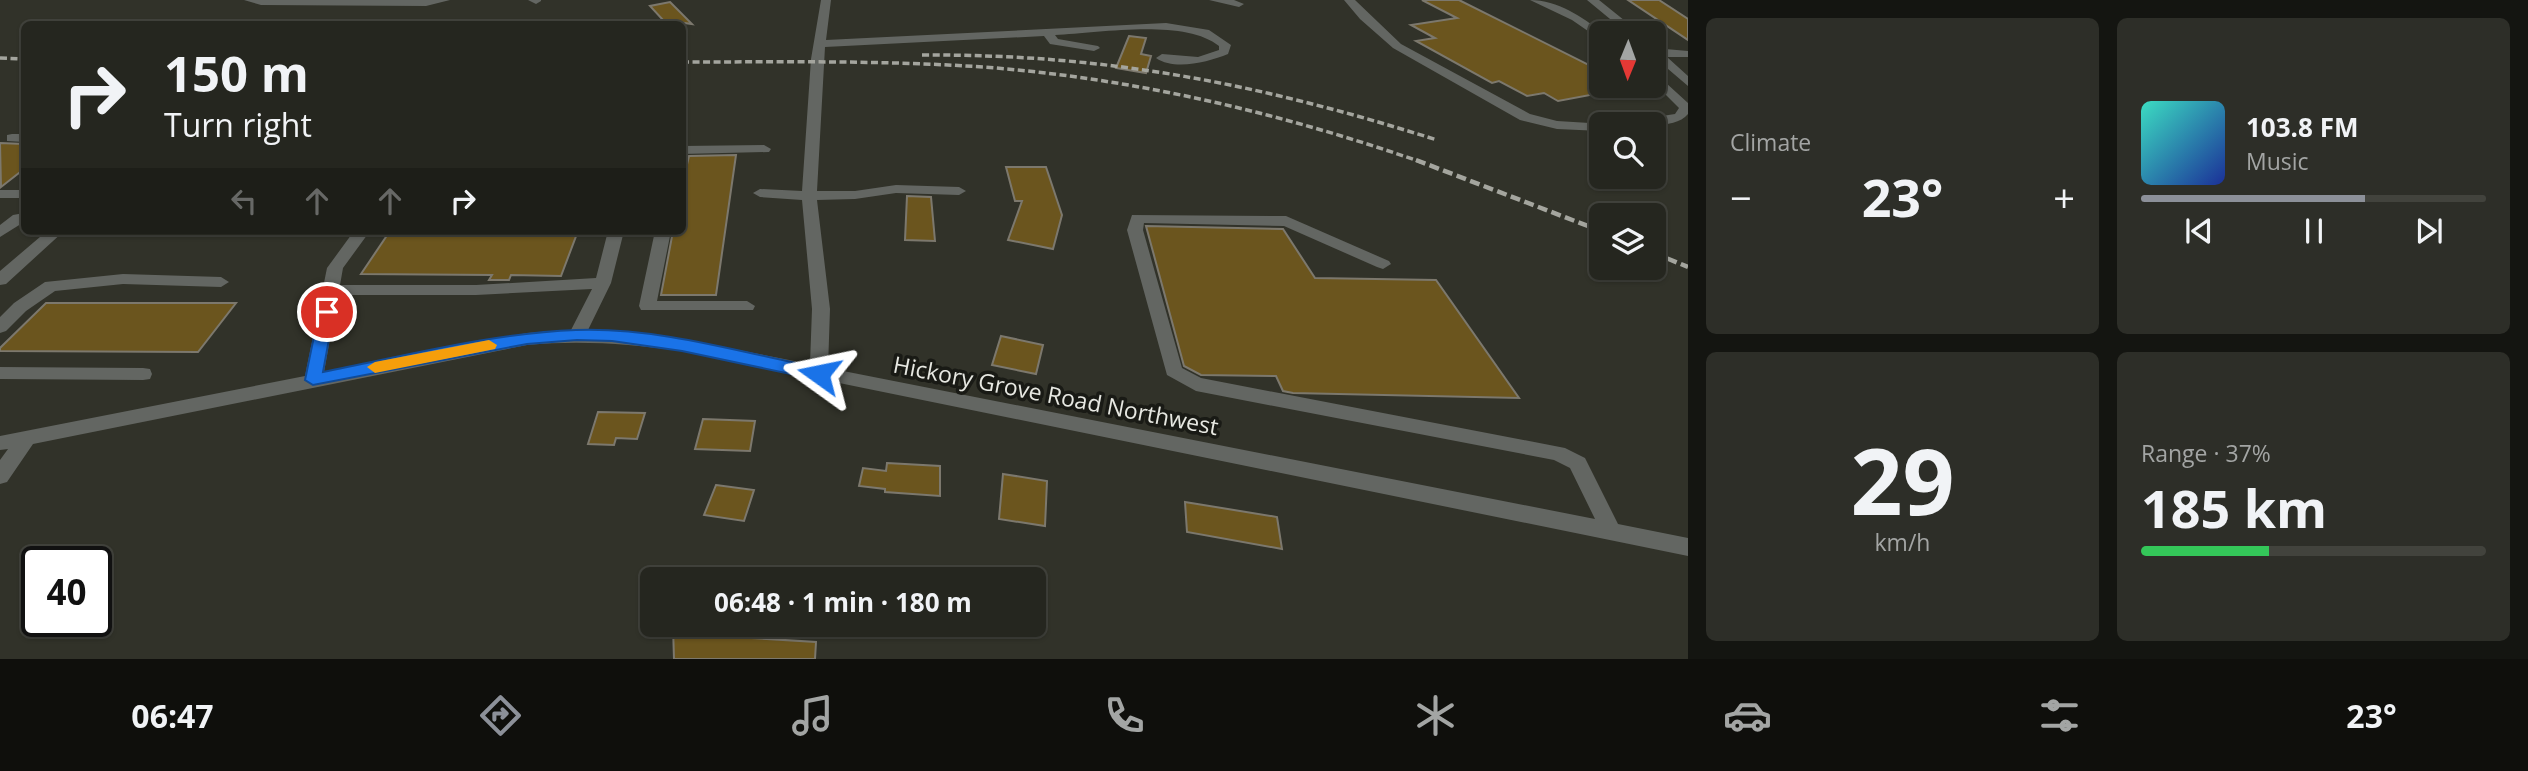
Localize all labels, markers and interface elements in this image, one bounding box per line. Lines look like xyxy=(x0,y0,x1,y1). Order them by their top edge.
north arrow xyxy=(1589,21,1666,98)
map controls xyxy=(1589,21,1666,280)
text: 150 m xyxy=(164,40,309,106)
icon: right xyxy=(49,49,140,140)
text: Turn right xyxy=(164,103,312,146)
text: 103.8 FM xyxy=(2246,109,2358,145)
button: search xyxy=(1589,112,1666,189)
text: Climate xyxy=(1730,126,1811,158)
text: Music xyxy=(2246,145,2309,177)
text: 23° xyxy=(1862,161,1943,232)
text: − xyxy=(1730,171,1752,223)
text: + xyxy=(2053,171,2075,223)
icon: left xyxy=(225,182,263,220)
icon: ahead xyxy=(298,182,336,220)
icon: ahead xyxy=(371,182,409,220)
icon: right xyxy=(444,182,482,220)
button: layers xyxy=(1589,203,1666,280)
icon: previous xyxy=(2180,212,2218,250)
icon: pause xyxy=(2295,212,2333,250)
icon: next xyxy=(2410,212,2448,250)
pin xyxy=(297,282,357,342)
icon: arrive xyxy=(308,293,346,331)
position arrow xyxy=(782,337,856,411)
street label: Hickory Grove Road Northwest xyxy=(891,348,1221,442)
text: 29 xyxy=(1850,418,1955,542)
text: Range · 37% xyxy=(2141,437,2271,469)
text: 185 km xyxy=(2141,472,2327,543)
text: km/h xyxy=(1875,526,1930,558)
speed limit sign: 40 xyxy=(21,546,112,637)
text: 06:48 · 1 min · 180 m xyxy=(714,584,972,620)
icon: directions xyxy=(476,691,525,740)
icon: music xyxy=(788,691,837,740)
icon: phone xyxy=(1100,691,1149,740)
icon: climate xyxy=(1411,691,1460,740)
icon: car xyxy=(1723,691,1772,740)
icon: filters xyxy=(2035,691,2084,740)
text: 06:47 xyxy=(131,694,214,737)
text: 23° xyxy=(2346,694,2397,737)

